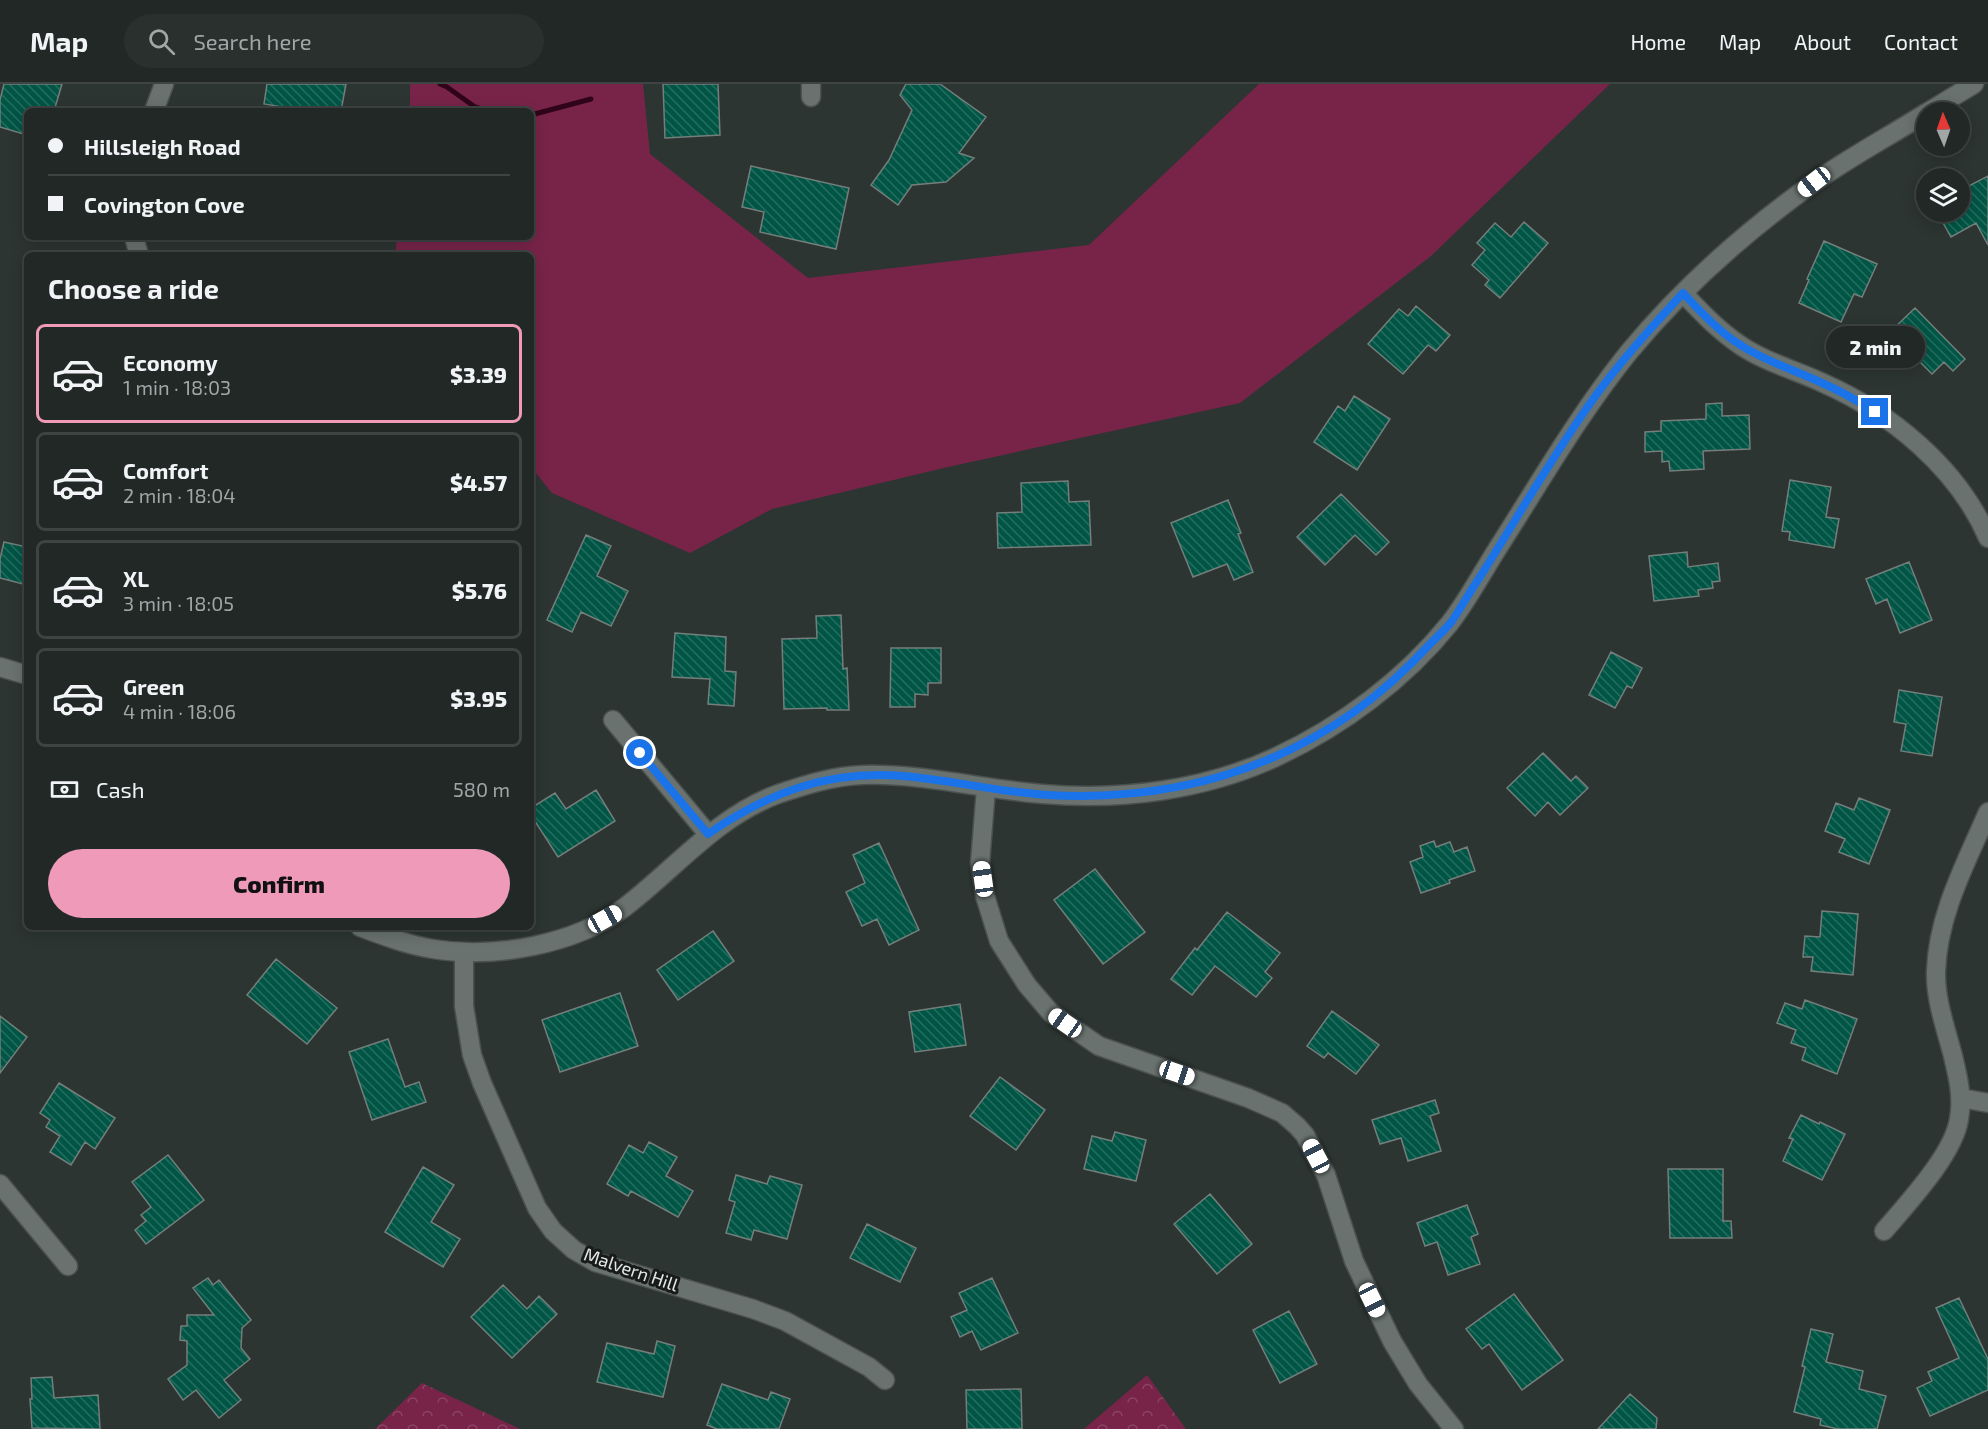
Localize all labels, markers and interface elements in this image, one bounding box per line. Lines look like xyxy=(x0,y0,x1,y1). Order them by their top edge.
search box xyxy=(124,14,544,68)
text: Map xyxy=(30,24,88,58)
icon: search xyxy=(145,25,178,58)
text: Search here xyxy=(193,28,312,54)
text: Home xyxy=(1630,29,1686,54)
text: Map xyxy=(1719,29,1761,54)
text: About xyxy=(1794,29,1851,54)
text: Contact xyxy=(1884,29,1958,54)
north arrow xyxy=(1916,102,1970,156)
map controls xyxy=(1916,102,1970,222)
text: Hillsleigh Road xyxy=(84,133,241,159)
car xyxy=(1794,164,1834,200)
button: layers xyxy=(1916,168,1970,222)
text: Covington Cove xyxy=(84,191,245,217)
text: Choose a ride xyxy=(48,272,219,304)
callout: 2 min xyxy=(1826,325,1924,367)
text: 2 min xyxy=(1850,335,1901,359)
icon: car xyxy=(51,347,105,401)
text: Economy xyxy=(123,349,218,375)
text: $3.39 xyxy=(450,361,507,387)
text: 1 min · 18:03 xyxy=(123,375,231,399)
route end xyxy=(1861,398,1888,425)
icon: car xyxy=(51,455,105,509)
text: Comfort xyxy=(123,457,208,483)
text: $4.57 xyxy=(450,469,507,495)
text: 2 min · 18:04 xyxy=(123,483,236,507)
icon: car xyxy=(51,563,105,617)
text: XL xyxy=(123,565,149,591)
text: $5.76 xyxy=(452,577,507,603)
text: 3 min · 18:05 xyxy=(123,591,234,615)
icon: car xyxy=(51,671,105,725)
text: Green xyxy=(123,673,185,699)
text: $3.95 xyxy=(450,685,507,711)
text: 4 min · 18:06 xyxy=(123,699,236,723)
route start xyxy=(626,739,653,766)
icon: cash xyxy=(48,773,81,806)
text: Cash xyxy=(96,776,145,802)
text: 580 m xyxy=(453,777,510,801)
button: Confirm xyxy=(48,849,510,918)
car xyxy=(972,860,994,898)
car xyxy=(585,902,625,936)
car xyxy=(1045,1005,1085,1041)
car xyxy=(1157,1059,1197,1087)
car xyxy=(1300,1136,1332,1176)
street label: Malvern Hill xyxy=(581,1243,682,1296)
car xyxy=(1356,1280,1388,1320)

